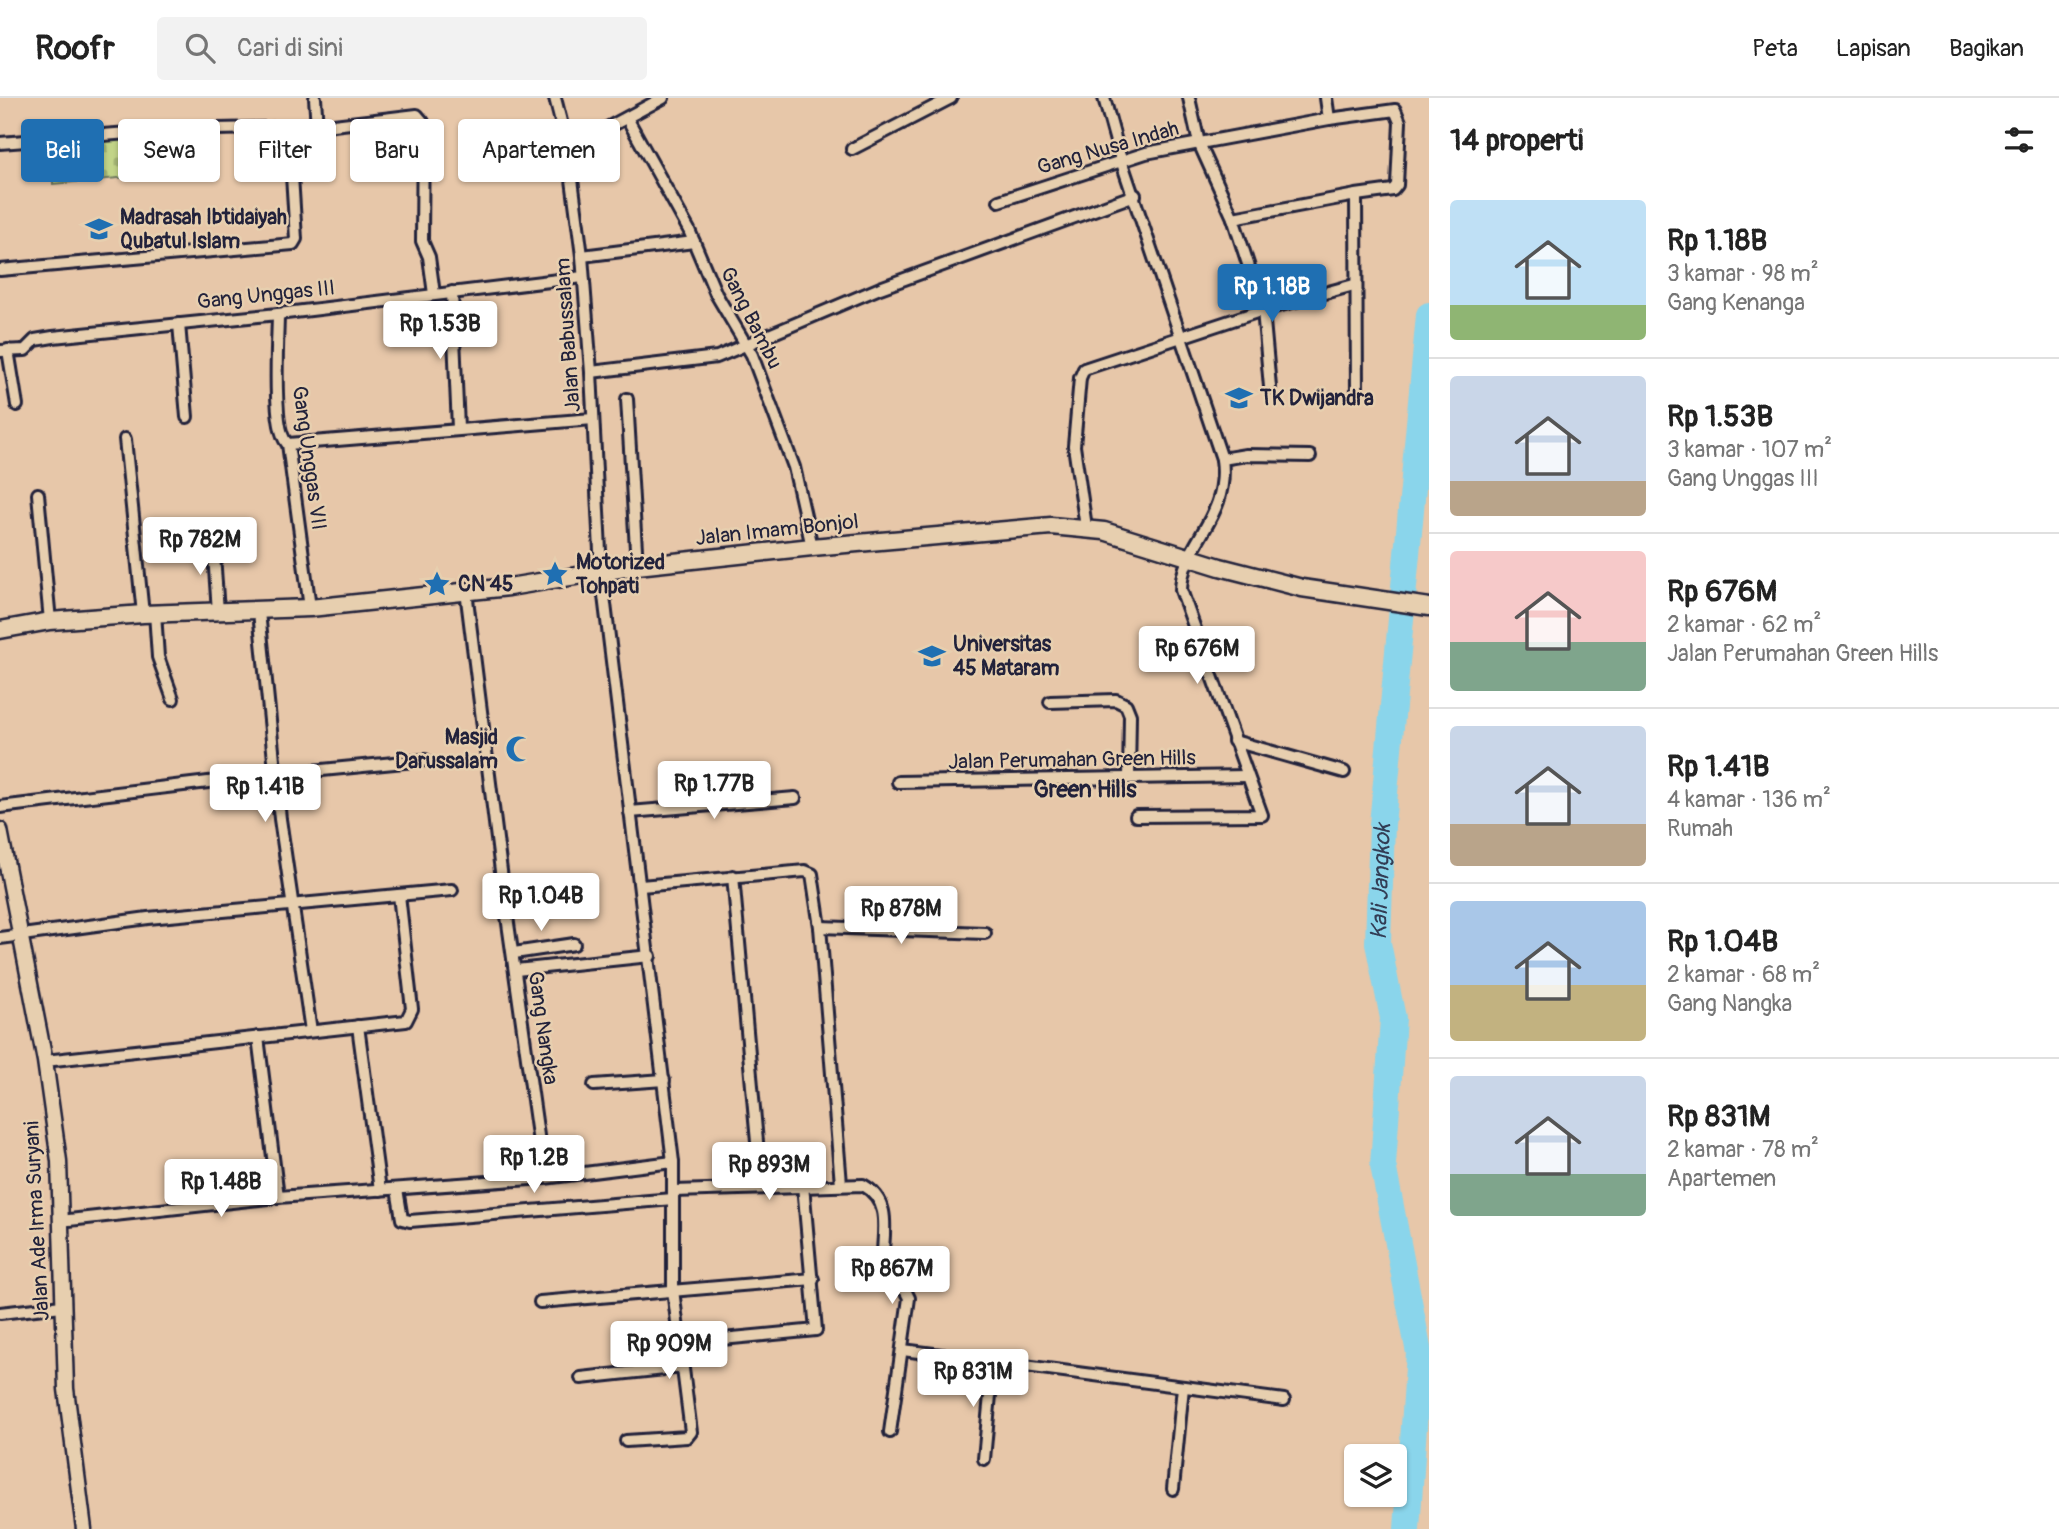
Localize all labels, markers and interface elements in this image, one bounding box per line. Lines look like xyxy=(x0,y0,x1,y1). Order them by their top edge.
search box xyxy=(157,17,647,80)
text: Roofr xyxy=(35,28,115,69)
icon: search xyxy=(181,29,219,67)
text: Cari di sini xyxy=(237,32,343,64)
text: Peta xyxy=(1752,34,1798,63)
text: Lapisan xyxy=(1836,34,1911,63)
text: Bagikan xyxy=(1949,34,2024,63)
street label: Gang Nusa Indah xyxy=(1034,115,1182,181)
chip: Beli xyxy=(21,119,104,182)
chip: Sewa xyxy=(118,119,220,182)
chip: Filter xyxy=(234,119,336,182)
chip: Baru xyxy=(350,119,444,182)
chip: Apartemen xyxy=(458,119,620,182)
icon: filters xyxy=(2000,121,2038,159)
text: 14 properti xyxy=(1450,122,1583,159)
place label: Madrasah Ibtidaiyah Qubatul Islam xyxy=(120,204,287,255)
school or university icon: Madrasah Ibtidaiyah Qubatul Islam xyxy=(84,214,114,244)
text: Rp 1.18B xyxy=(1667,222,1767,259)
icon: home xyxy=(1506,228,1590,312)
street label: Jalan Babussalam xyxy=(549,257,587,413)
text: 3 kamar · 98 m² xyxy=(1667,259,1819,288)
street label: Gang Bambu xyxy=(714,262,788,374)
pin: Rp 1.18B xyxy=(1200,264,1344,324)
text: Rp 1.18B xyxy=(1234,272,1310,301)
street label: Gang Unggas III xyxy=(196,274,336,316)
text: Gang Kenanga xyxy=(1667,288,1805,317)
pin: Rp 1.53B xyxy=(368,302,512,361)
text: Rp 1.53B xyxy=(399,309,481,338)
school or university icon: TK Dwijandra xyxy=(1224,383,1254,413)
street label: Gang Unggas VII xyxy=(286,384,332,532)
place label: TK Dwijandra xyxy=(1259,385,1374,412)
text: Rp 1.53B xyxy=(1667,398,1773,435)
icon: home xyxy=(1506,404,1590,488)
text: 3 kamar · 107 m² xyxy=(1667,435,1832,464)
text: Gang Unggas III xyxy=(1667,464,1819,493)
street label: Jalan Imam Bonjol xyxy=(694,508,860,552)
pin: Rp 782M xyxy=(135,518,265,577)
text: Rp 782M xyxy=(159,525,241,554)
place label: Motorized Tohpati xyxy=(575,549,665,600)
place icon: Motorized Tohpati xyxy=(540,559,570,589)
place icon: CN 45 xyxy=(422,569,452,599)
place label: CN 45 xyxy=(458,571,513,598)
text: Rp 676M xyxy=(1667,573,1777,610)
icon: home xyxy=(1506,579,1590,663)
text: 2 kamar · 62 m² xyxy=(1667,610,1821,639)
pin: Rp 676M xyxy=(1132,626,1262,686)
place label: Universitas 45 Mataram xyxy=(953,631,1060,682)
text: Rp 676M xyxy=(1155,634,1239,663)
text: Jalan Perumahan Green Hills xyxy=(1667,639,1938,668)
school or university icon: Universitas 45 Mataram xyxy=(917,641,947,671)
place label: Masjid Darussalam xyxy=(395,724,498,775)
mosque icon: Masjid Darussalam xyxy=(504,734,534,764)
street label: Jalan Perumahan Green Hills xyxy=(948,744,1197,776)
text: Rp 1.41B xyxy=(1667,748,1769,785)
icon: home xyxy=(1506,754,1590,838)
pin: Rp 1.77B xyxy=(642,762,786,821)
pin: Rp 1.41B xyxy=(193,764,337,824)
text: Rp 1.77B xyxy=(674,769,754,798)
text: Rp 1.41B xyxy=(226,772,304,801)
district label: Green Hills xyxy=(1033,775,1137,804)
text: 4 kamar · 136 m² xyxy=(1667,785,1831,814)
text: Rumah xyxy=(1667,814,1733,843)
water label: Kali Jangkok xyxy=(1364,821,1397,940)
pin: Rp 1.04B xyxy=(469,874,613,933)
text: Rp 1.04B xyxy=(498,881,584,910)
pin: Rp 878M xyxy=(836,886,966,946)
text: Rp 878M xyxy=(860,894,942,923)
text: Rp 1.04B xyxy=(1667,923,1778,960)
icon: home xyxy=(1506,929,1590,1013)
text: 2 kamar · 68 m² xyxy=(1667,960,1820,989)
street label: Gang Nangka xyxy=(522,969,564,1087)
text: Gang Nangka xyxy=(1667,989,1792,1018)
text: Rp 831M xyxy=(1667,1098,1770,1135)
icon: home xyxy=(1506,1104,1590,1188)
street label: Jalan Ade Irma Suryani xyxy=(18,1120,56,1321)
text: 2 kamar · 78 m² xyxy=(1667,1135,1819,1164)
pin: Rp 1.2B xyxy=(469,1136,599,1195)
pin: Rp 893M xyxy=(704,1142,834,1202)
text: Rp 1.2B xyxy=(499,1143,569,1172)
text: Rp 893M xyxy=(728,1150,810,1179)
pin: Rp 1.48B xyxy=(149,1160,293,1219)
text: Apartemen xyxy=(1667,1164,1776,1193)
text: Rp 1.48B xyxy=(180,1167,262,1196)
pin: Rp 867M xyxy=(827,1246,957,1306)
text: Rp 867M xyxy=(851,1254,933,1283)
pin: Rp 909M xyxy=(604,1322,734,1381)
text: Rp 909M xyxy=(626,1329,712,1358)
pin: Rp 831M xyxy=(908,1350,1038,1409)
text: Rp 831M xyxy=(933,1357,1013,1386)
map controls xyxy=(1344,1444,1407,1507)
button: layers xyxy=(1344,1444,1407,1507)

